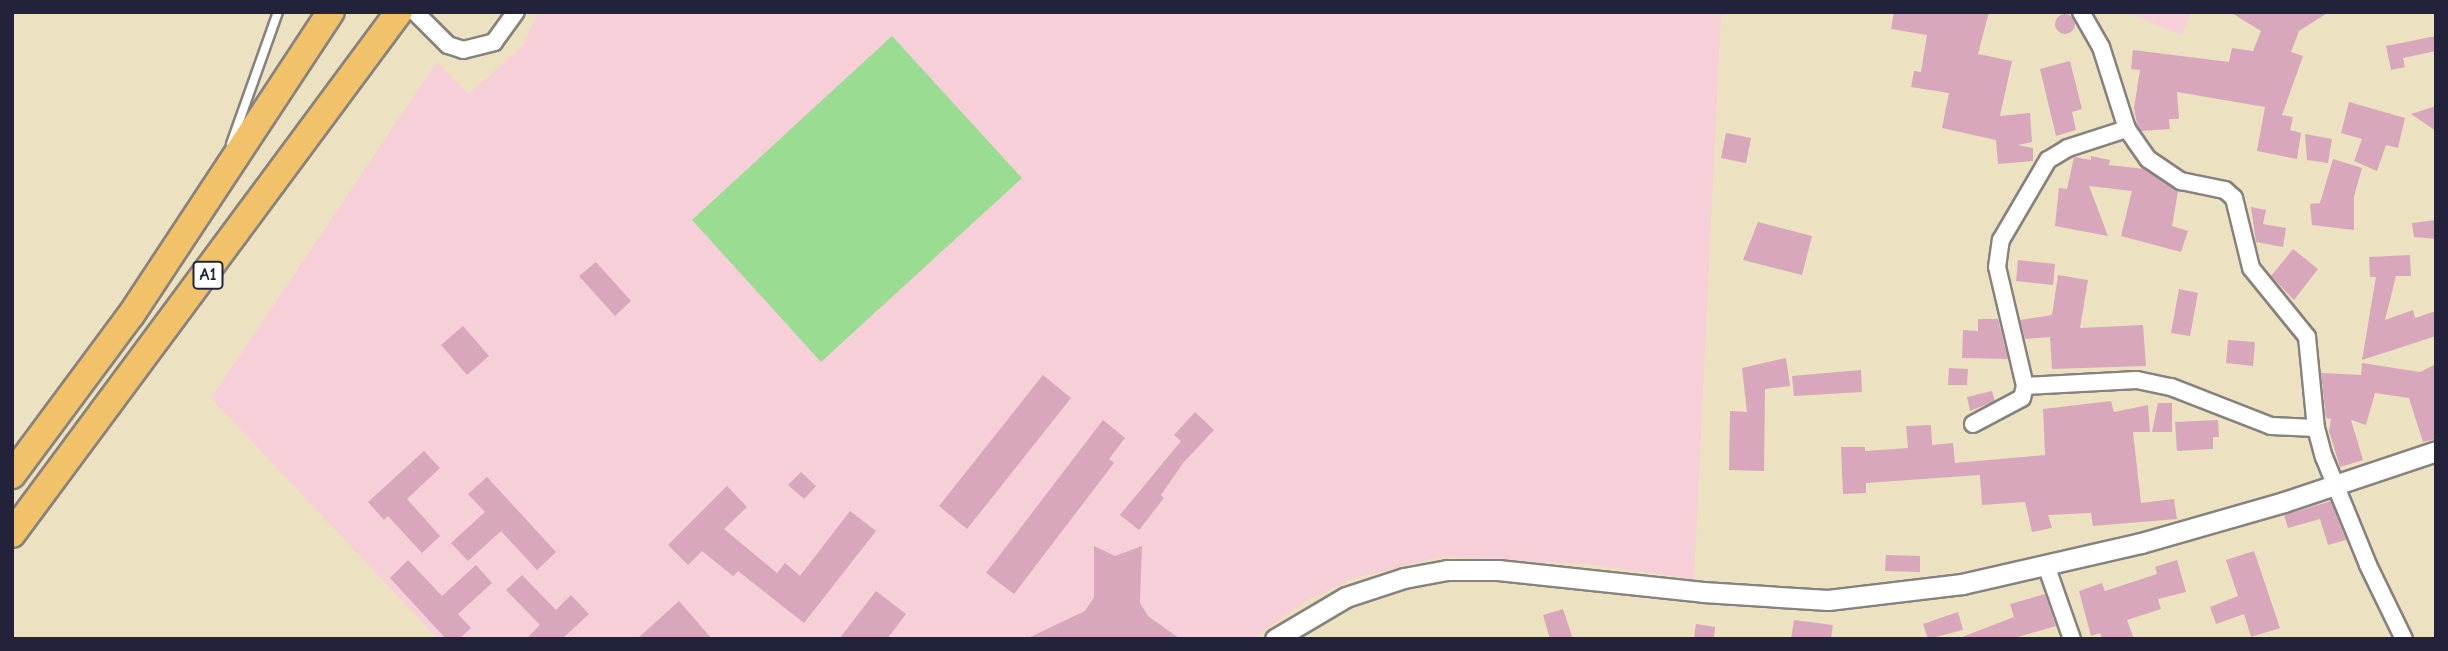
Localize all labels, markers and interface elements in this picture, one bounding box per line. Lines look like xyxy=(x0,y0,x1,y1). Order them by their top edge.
road number: A1 xyxy=(192,260,224,290)

